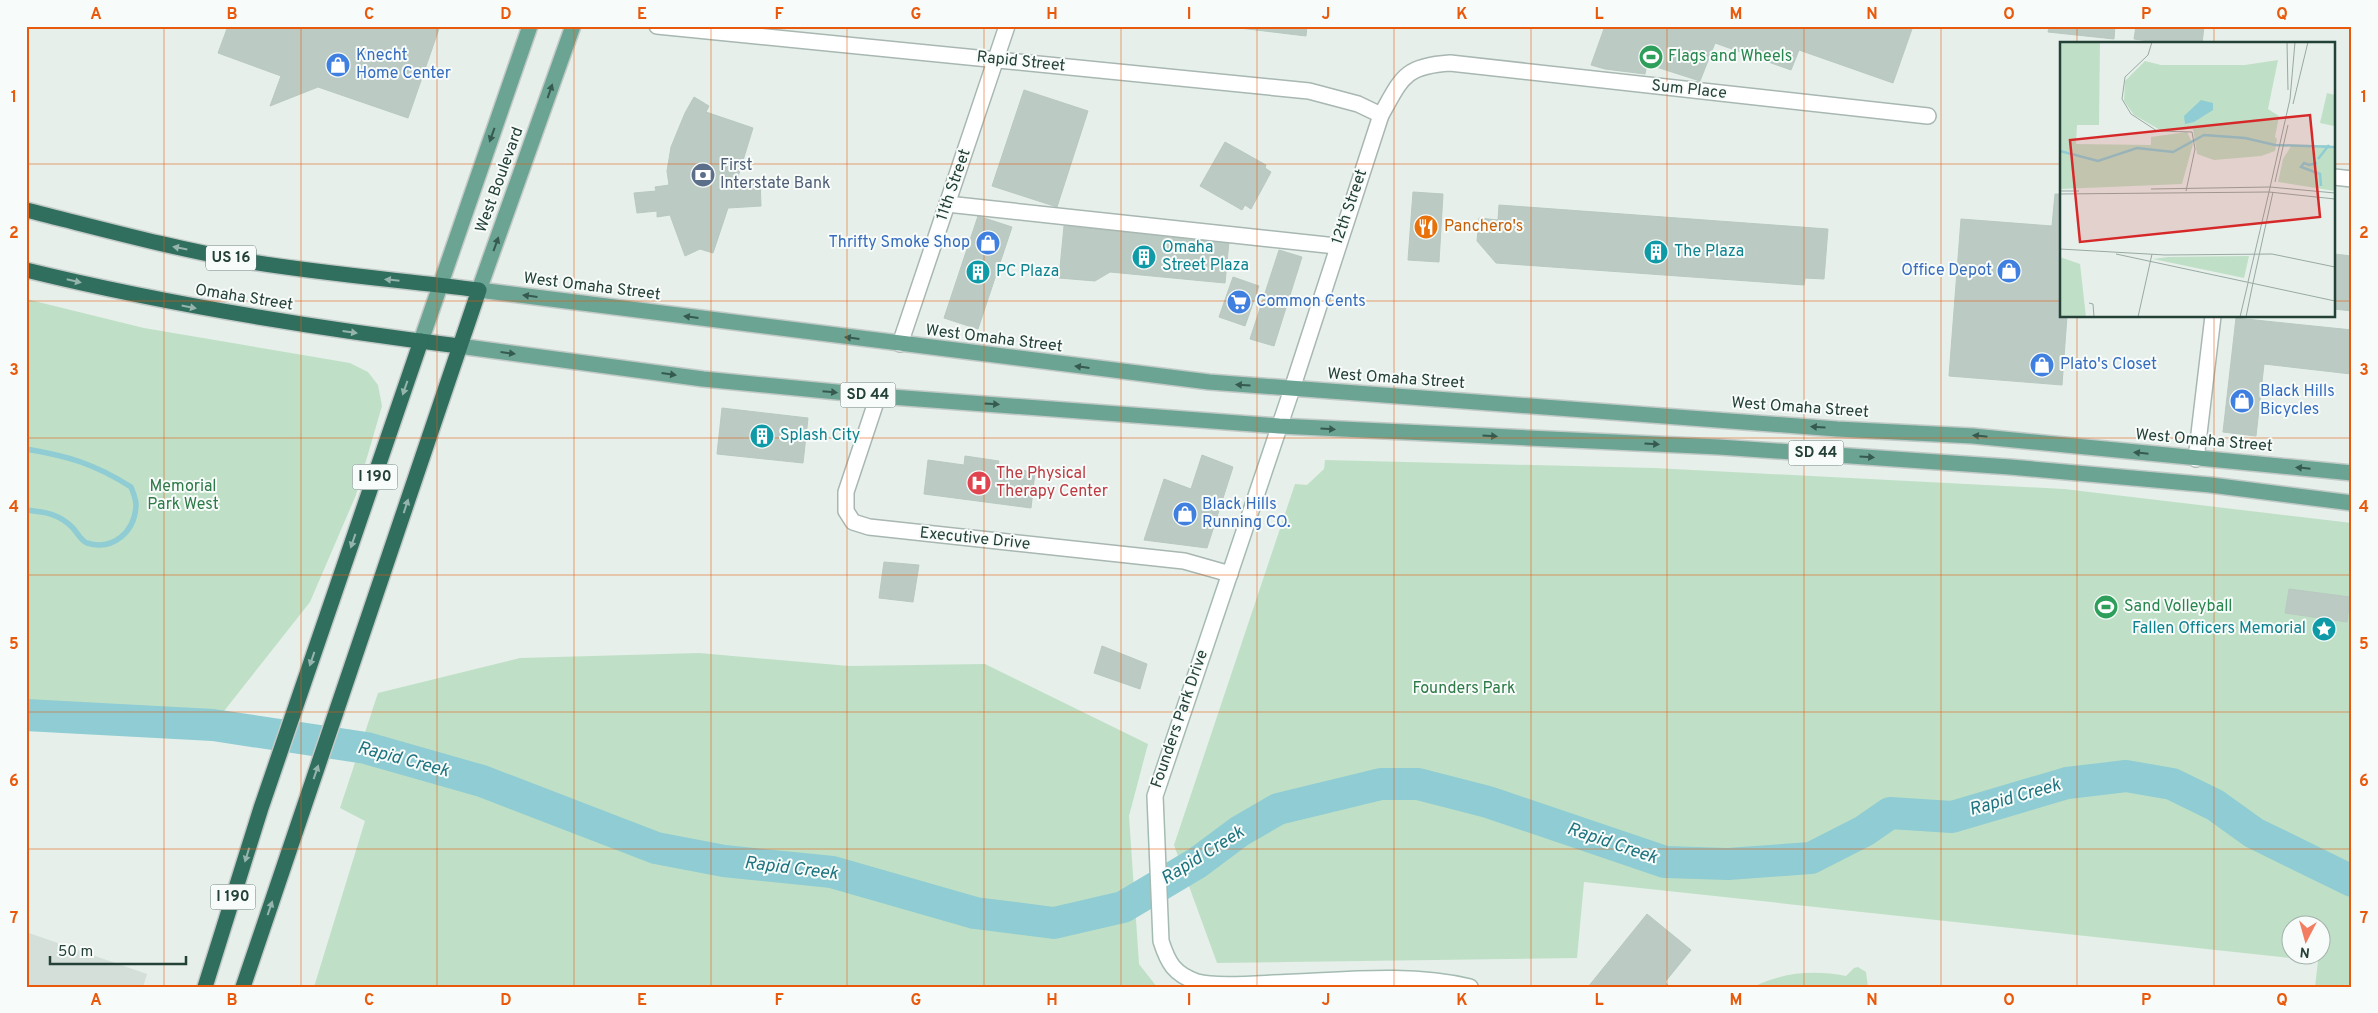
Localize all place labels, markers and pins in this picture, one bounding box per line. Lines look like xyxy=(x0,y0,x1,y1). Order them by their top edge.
sports icon: Flags and Wheels xyxy=(1638,44,1664,70)
place label: Knecht Home Center xyxy=(356,46,451,84)
place label: Flags and Wheels xyxy=(1668,47,1792,67)
shop icon: Knecht Home Center xyxy=(325,52,351,78)
place label: First Interstate Bank xyxy=(720,156,830,194)
bank icon: First Interstate Bank xyxy=(690,162,716,188)
restaurant icon: Panchero's xyxy=(1413,214,1439,240)
place label: Panchero's xyxy=(1444,217,1523,237)
shop icon: Thrifty Smoke Shop xyxy=(975,230,1001,256)
place label: Thrifty Smoke Shop xyxy=(828,233,970,253)
place label: Omaha Street Plaza xyxy=(1162,238,1249,276)
building icon: The Plaza xyxy=(1643,239,1669,265)
place label: The Plaza xyxy=(1674,242,1744,262)
building icon: Omaha Street Plaza xyxy=(1131,244,1157,270)
shop icon: Office Depot xyxy=(1996,258,2022,284)
building icon: PC Plaza xyxy=(965,259,991,285)
place label: Office Depot xyxy=(1901,261,1992,281)
place label: PC Plaza xyxy=(996,262,1059,282)
supermarket icon: Common Cents xyxy=(1226,289,1252,315)
place label: Common Cents xyxy=(1256,292,1366,312)
shop icon: Plato's Closet xyxy=(2029,352,2055,378)
place label: Plato's Closet xyxy=(2060,355,2157,375)
place label: Black Hills Bicycles xyxy=(2260,382,2335,420)
shop icon: Black Hills Bicycles xyxy=(2229,388,2255,414)
building icon: Splash City xyxy=(749,423,775,449)
place label: Splash City xyxy=(780,426,860,446)
place label: The Physical Therapy Center xyxy=(996,464,1108,502)
hospital icon: The Physical Therapy Center xyxy=(966,470,992,496)
place label: Black Hills Running CO. xyxy=(1202,495,1291,533)
shop icon: Black Hills Running CO. xyxy=(1172,501,1198,527)
sports icon: Sand Volleyball xyxy=(2093,594,2119,620)
place label: Sand Volleyball xyxy=(2124,597,2233,617)
place icon: Fallen Officers Memorial xyxy=(2311,616,2337,642)
place label: Fallen Officers Memorial xyxy=(2132,619,2306,639)

